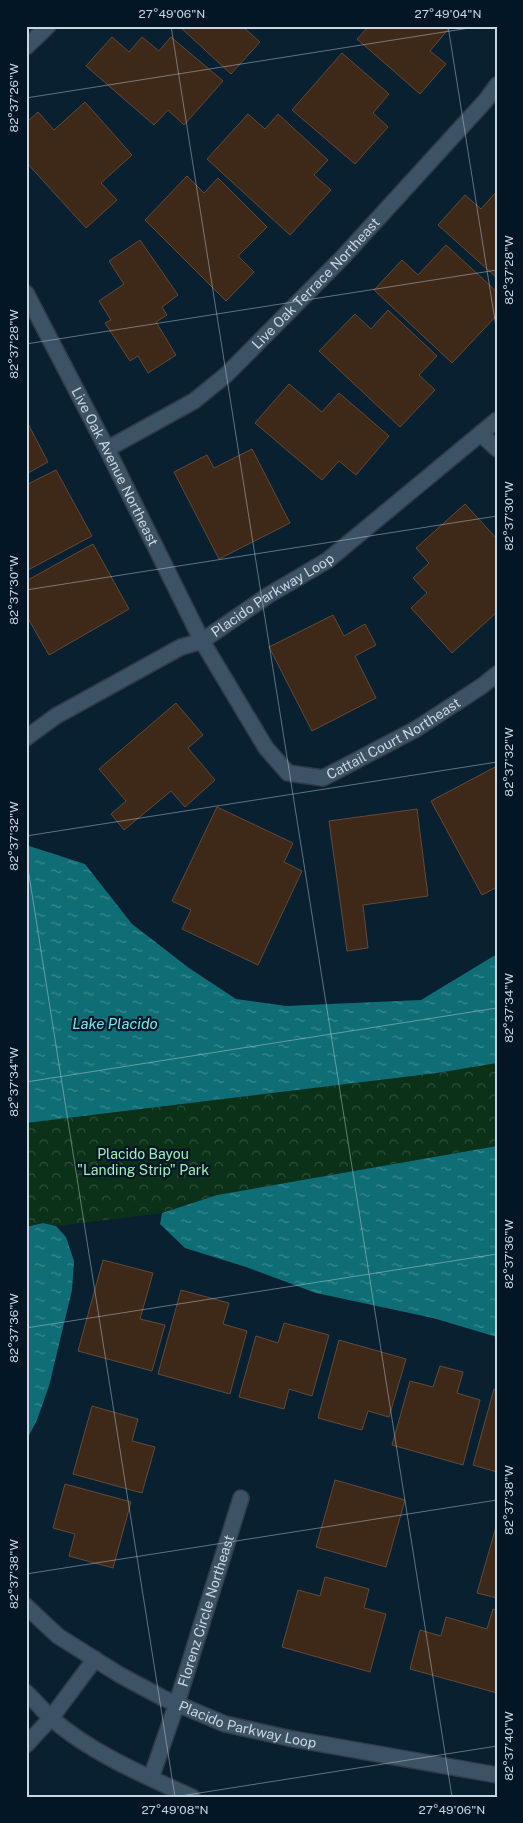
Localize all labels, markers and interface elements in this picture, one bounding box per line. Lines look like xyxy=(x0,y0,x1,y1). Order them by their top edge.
text: 27°49'06"N xyxy=(139,7,205,21)
text: 27°49'04"N xyxy=(415,7,481,21)
text: 82°37'26"W xyxy=(7,63,21,133)
street label: Live Oak Terrace Northeast xyxy=(249,214,383,352)
text: 82°37'28"W xyxy=(502,235,516,305)
text: 82°37'28"W xyxy=(7,309,21,379)
street label: Live Oak Avenue Northeast xyxy=(68,385,162,548)
text: 82°37'30"W xyxy=(502,481,516,551)
street label: Placido Parkway Loop xyxy=(208,550,337,640)
text: 82°37'30"W xyxy=(7,555,21,625)
street label: Cattail Court Northeast xyxy=(324,694,463,783)
text: 82°37'32"W xyxy=(502,727,516,797)
text: 82°37'32"W xyxy=(7,801,21,871)
text: 82°37'34"W xyxy=(502,973,516,1043)
water label: Lake Placido xyxy=(72,1015,158,1032)
text: 82°37'34"W xyxy=(7,1047,21,1117)
park label: Placido Bayou "Landing Strip" Park xyxy=(77,1146,209,1178)
text: 82°37'36"W xyxy=(502,1219,516,1289)
text: 82°37'36"W xyxy=(7,1293,21,1363)
text: 82°37'38"W xyxy=(502,1465,516,1535)
street label: Florenz Circle Northeast xyxy=(175,1533,237,1689)
text: 82°37'38"W xyxy=(7,1539,21,1609)
street label: Placido Parkway Loop xyxy=(176,1698,318,1751)
text: 82°37'40"W xyxy=(502,1711,516,1781)
text: 27°49'08"N xyxy=(141,1803,209,1817)
text: 27°49'06"N xyxy=(419,1803,485,1817)

